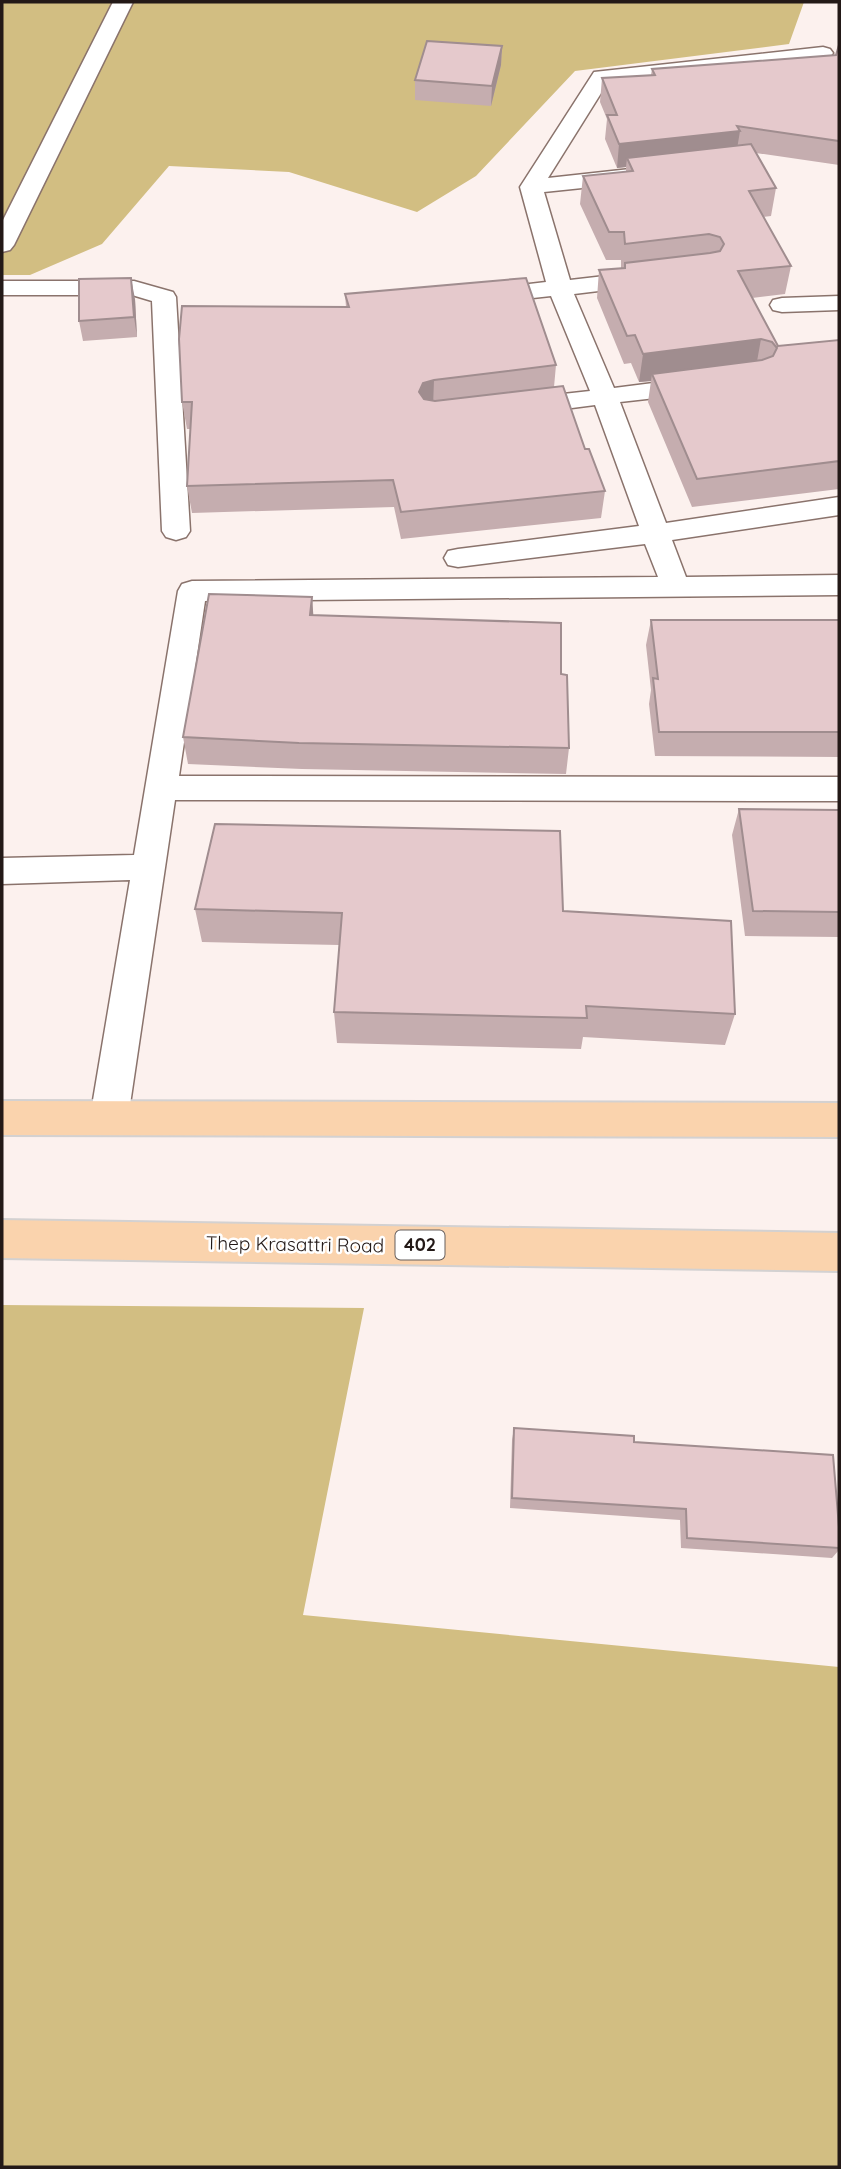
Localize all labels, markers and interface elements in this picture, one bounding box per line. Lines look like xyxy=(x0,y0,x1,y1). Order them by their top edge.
street label: Thep Krasattri Road xyxy=(206,1230,384,1258)
road number: 402 xyxy=(396,1230,444,1260)

